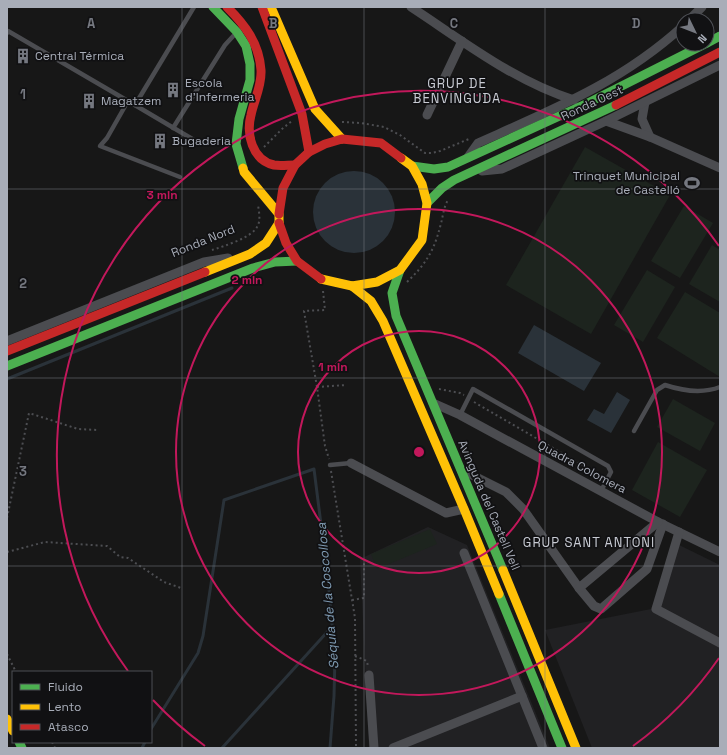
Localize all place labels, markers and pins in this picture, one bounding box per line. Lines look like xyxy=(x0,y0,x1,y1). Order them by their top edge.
building icon: Central Térmica xyxy=(14,47,32,65)
place label: Central Térmica xyxy=(35,48,124,64)
place label: Escola d'Infermeria xyxy=(185,75,254,105)
building icon: Escola d'Infermeria xyxy=(164,81,182,99)
building icon: Magatzem xyxy=(80,92,98,110)
place label: Magatzem xyxy=(101,93,161,109)
building icon: Bugaderia xyxy=(151,132,169,150)
place label: Bugaderia xyxy=(172,133,231,149)
place label: Trinquet Municipal de Castelló xyxy=(573,168,680,198)
sports icon: Trinquet Municipal de Castelló xyxy=(683,174,701,192)
centre of rings xyxy=(412,445,426,459)

